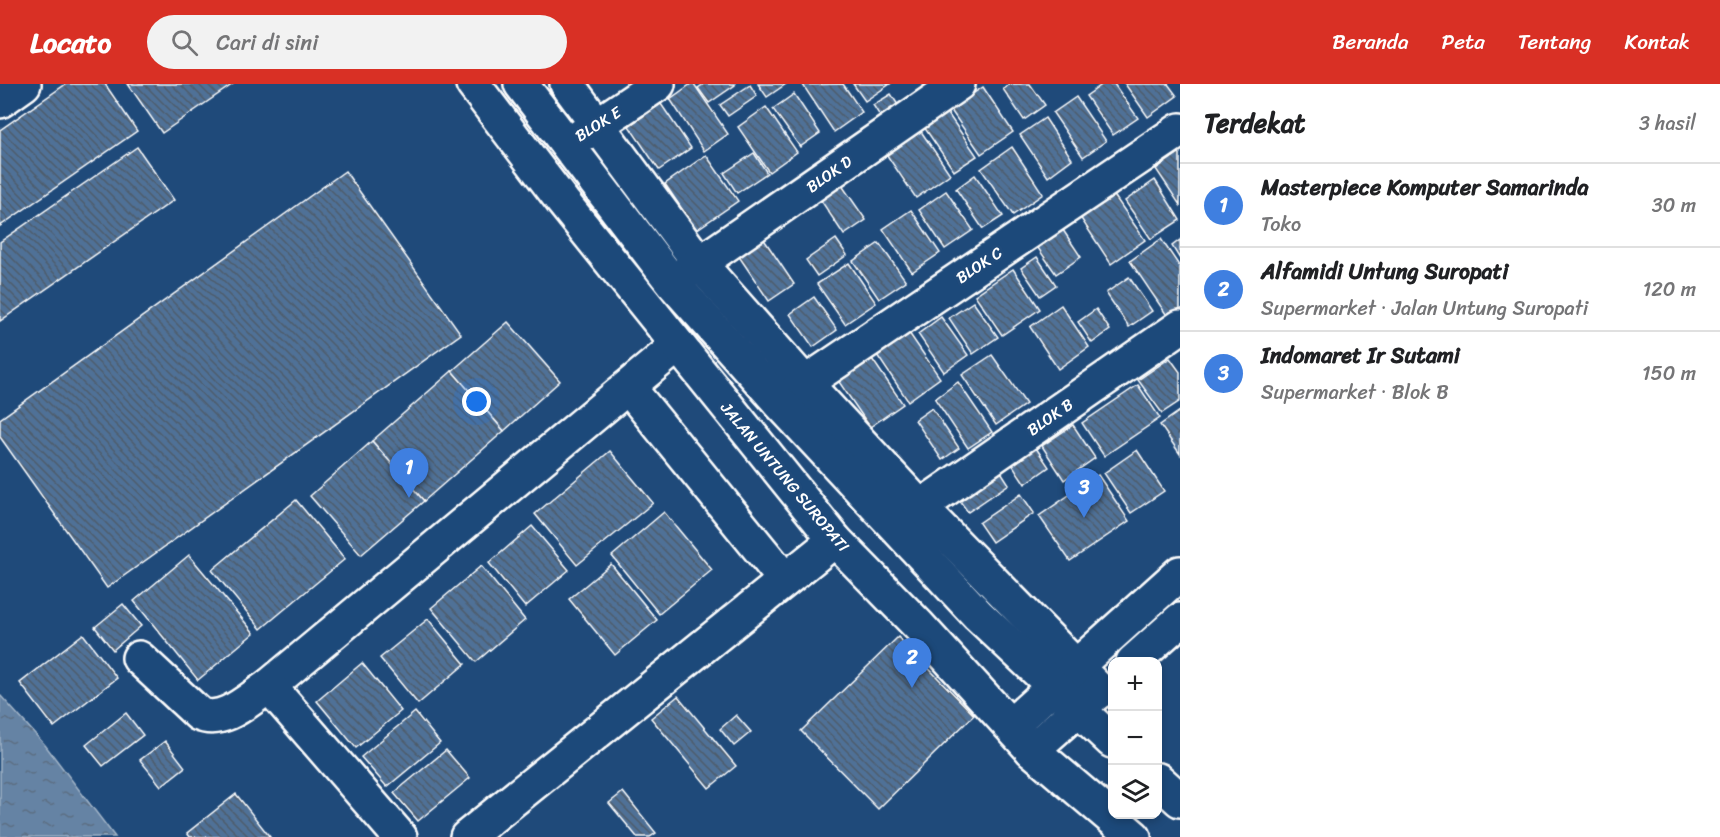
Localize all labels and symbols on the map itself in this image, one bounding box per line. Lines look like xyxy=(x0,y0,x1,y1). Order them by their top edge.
street label: BLOK E xyxy=(569,98,628,150)
street label: BLOK D xyxy=(800,147,859,201)
street label: BLOK C xyxy=(949,239,1009,291)
your location xyxy=(462,387,491,416)
street label: BLOK B xyxy=(1020,390,1080,444)
street label: JALAN UNTUNG SUROPATI xyxy=(712,394,857,559)
pin: 1 xyxy=(390,448,428,498)
pin: 3 xyxy=(1064,468,1104,518)
pin: 2 xyxy=(892,638,932,688)

